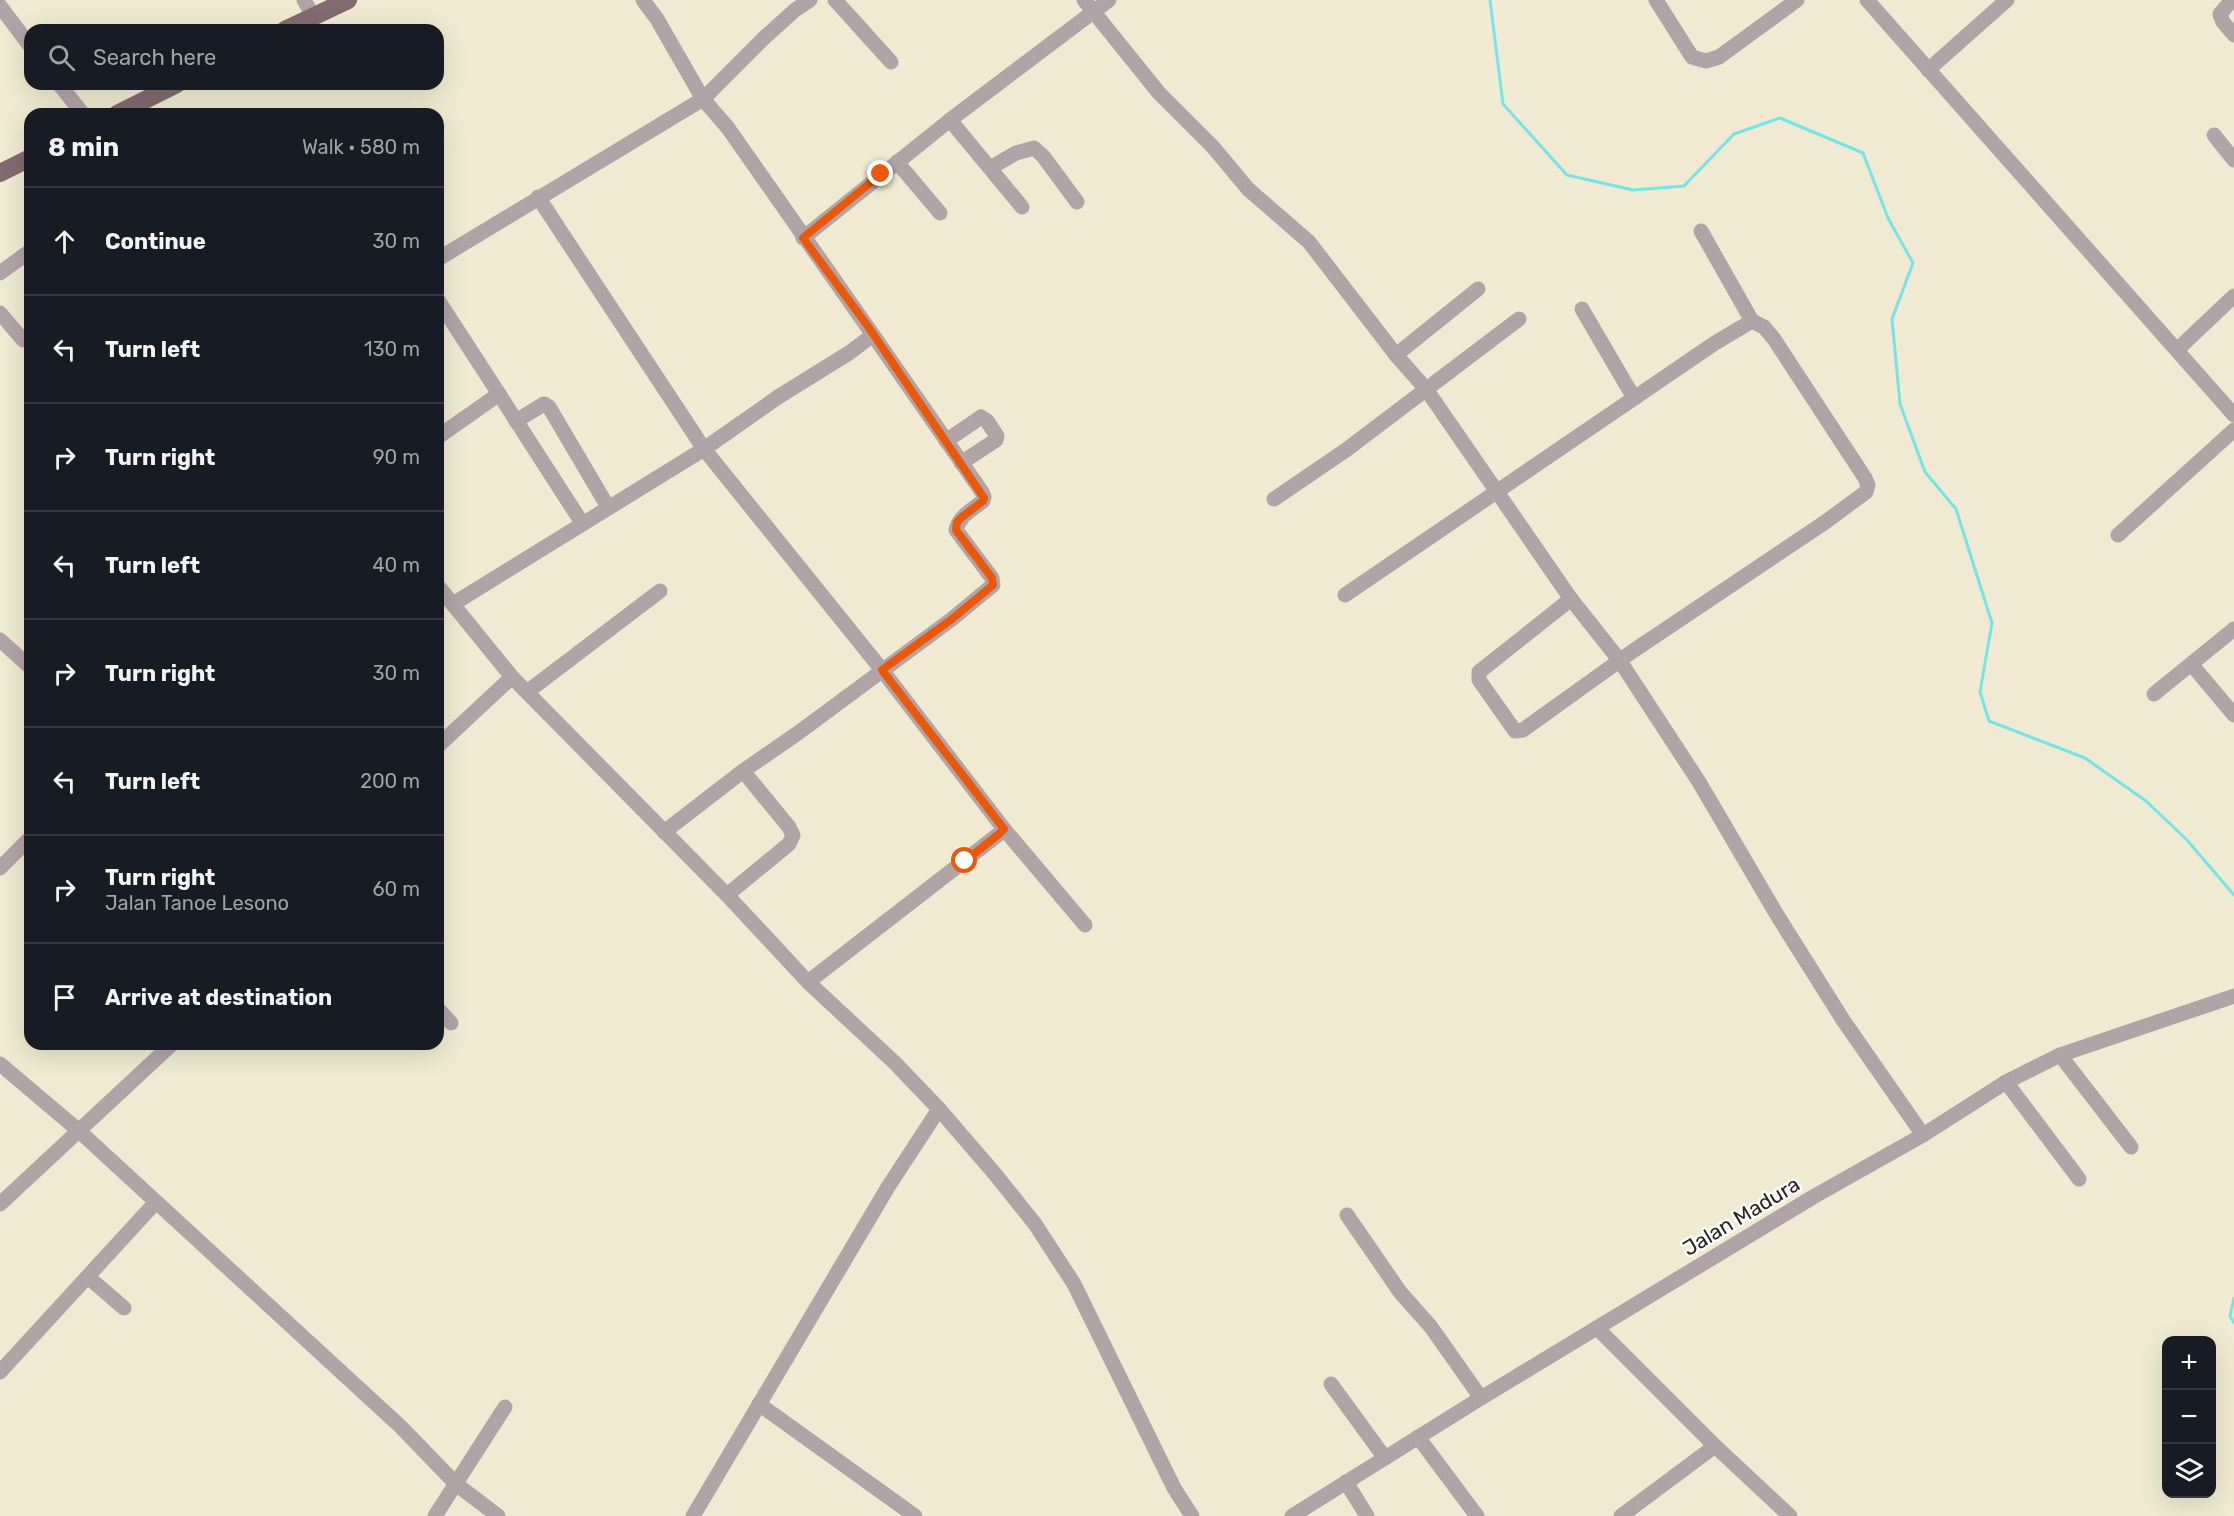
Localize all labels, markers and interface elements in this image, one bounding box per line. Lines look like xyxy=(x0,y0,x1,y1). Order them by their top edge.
search box xyxy=(24,24,444,90)
icon: search xyxy=(45,41,78,74)
text: Search here xyxy=(93,44,216,71)
text: 8 min xyxy=(48,132,119,163)
text: Walk · 580 m xyxy=(302,135,420,159)
route end xyxy=(867,160,893,186)
icon: ahead xyxy=(48,225,81,258)
text: Continue xyxy=(105,228,206,255)
text: 30 m xyxy=(373,229,420,253)
icon: left xyxy=(48,333,81,366)
text: Turn left xyxy=(105,336,200,363)
text: 130 m xyxy=(364,337,420,361)
icon: right xyxy=(48,441,81,474)
text: Turn right xyxy=(105,444,215,471)
text: 90 m xyxy=(373,445,420,469)
icon: left xyxy=(48,549,81,582)
text: Turn left xyxy=(105,552,200,579)
text: 40 m xyxy=(372,553,420,577)
icon: right xyxy=(48,657,81,690)
text: Turn right xyxy=(105,660,215,687)
text: 30 m xyxy=(373,661,420,685)
icon: left xyxy=(48,765,81,798)
text: Turn left xyxy=(105,768,200,795)
text: 200 m xyxy=(360,769,420,793)
route start xyxy=(951,847,977,873)
text: Turn right xyxy=(105,864,215,891)
icon: right xyxy=(48,873,81,906)
text: 60 m xyxy=(373,877,420,901)
text: Jalan Tanoe Lesono xyxy=(105,891,289,915)
icon: arrive xyxy=(48,981,81,1014)
text: Arrive at destination xyxy=(105,984,332,1011)
street label: Jalan Madura xyxy=(1678,1171,1804,1261)
map controls xyxy=(2162,1336,2216,1498)
button: + xyxy=(2162,1336,2216,1390)
button: − xyxy=(2162,1390,2216,1444)
button: layers xyxy=(2162,1444,2216,1498)

